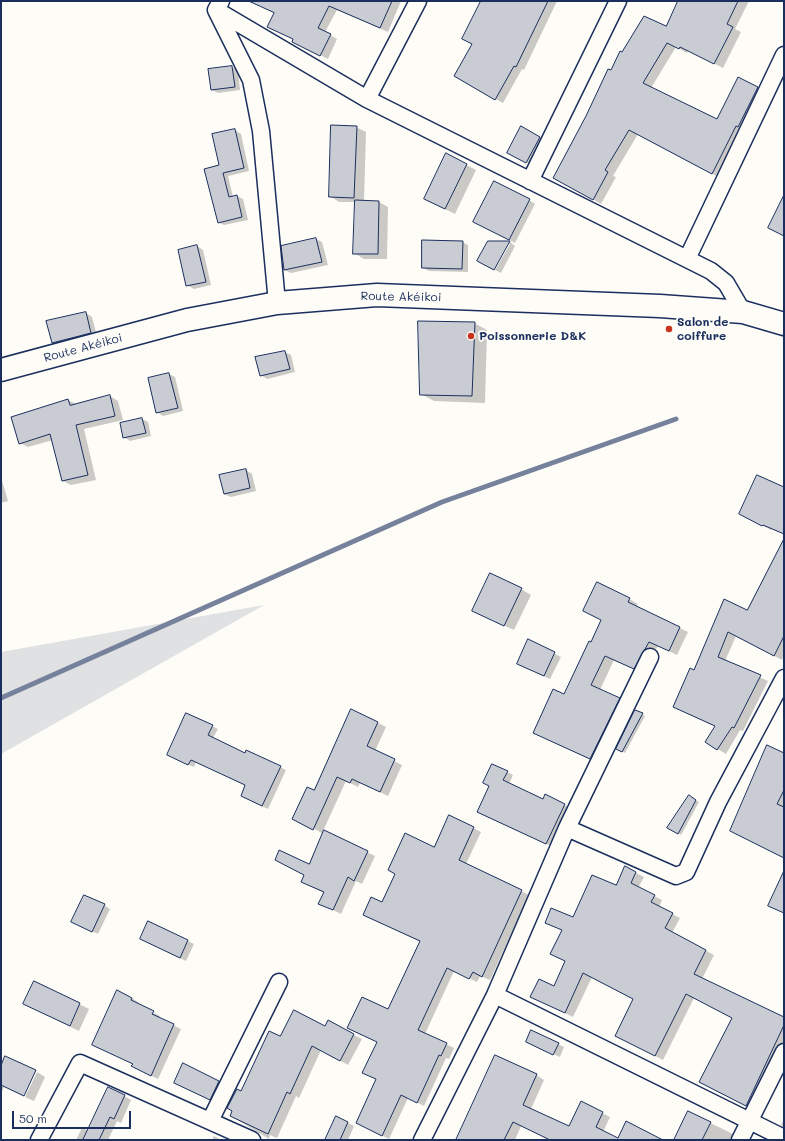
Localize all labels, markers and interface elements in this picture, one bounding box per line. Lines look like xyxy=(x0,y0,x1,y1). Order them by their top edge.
street label: Route Akéikoi xyxy=(360,289,442,305)
place label: Salon de coiffure xyxy=(677,315,728,343)
marker: Salon de coiffure xyxy=(664,324,674,334)
place label: Poissonnerie D&K xyxy=(479,329,586,343)
street label: Route Akéikoi xyxy=(42,331,124,365)
marker: Poissonnerie D&K xyxy=(466,331,476,341)
scale bar xyxy=(14,1103,133,1129)
text: 50 m xyxy=(19,1110,47,1126)

